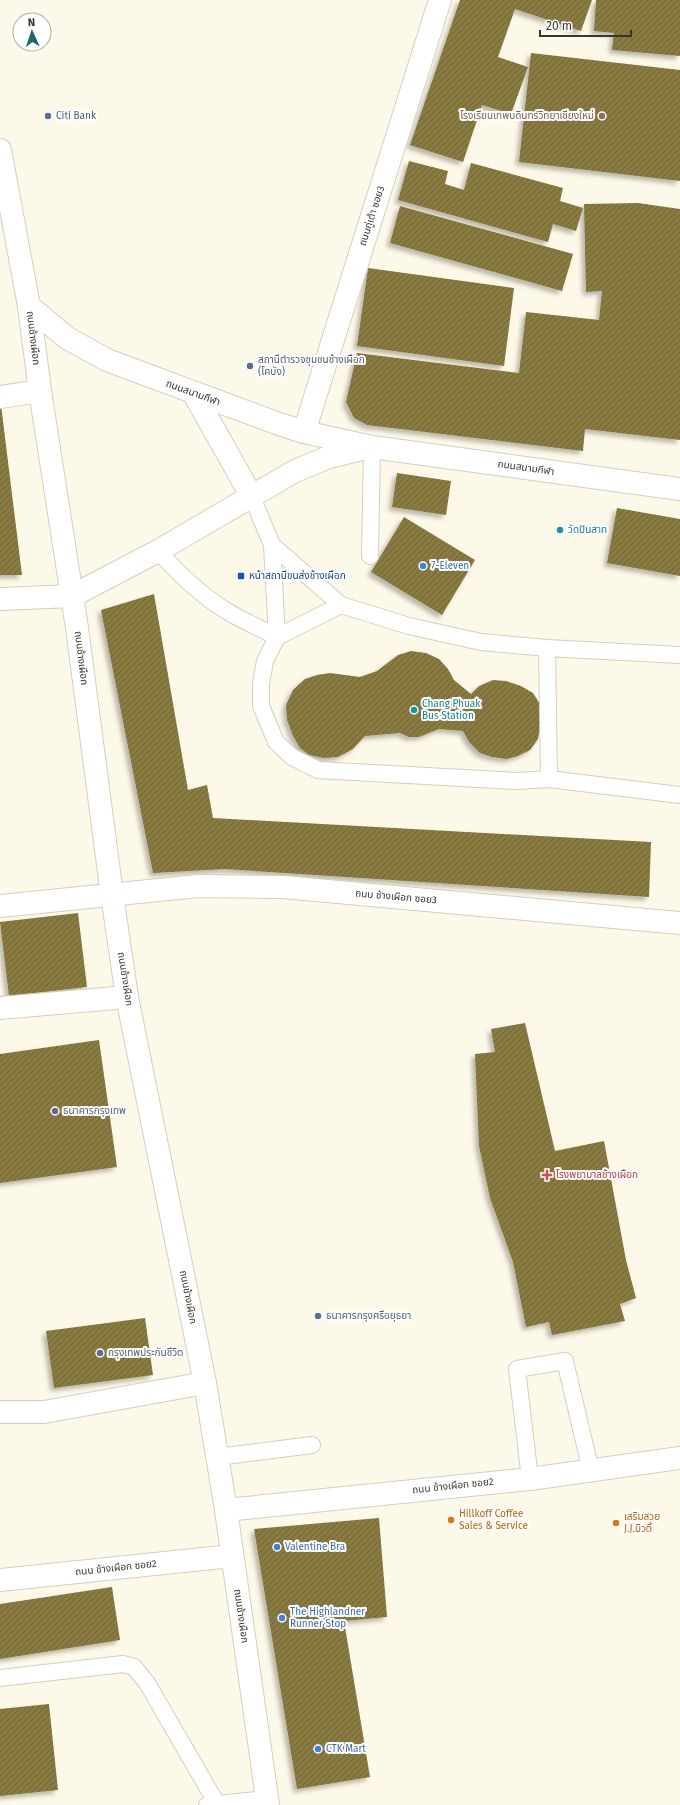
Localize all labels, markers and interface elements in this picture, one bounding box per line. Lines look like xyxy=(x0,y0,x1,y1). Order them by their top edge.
north arrow xyxy=(12,12,52,52)
scale bar xyxy=(540,12,631,38)
text: N xyxy=(28,16,35,29)
text: 20 m xyxy=(546,19,572,33)
place label: โรงเรียนเทพบดินทร์วิทยาเชียงใหม่ xyxy=(460,109,594,122)
place label: Citi Bank xyxy=(56,110,97,122)
marker: Citi Bank xyxy=(43,111,53,121)
marker: โรงเรียนเทพบดินทร์วิทยาเชียงใหม่ xyxy=(597,111,607,121)
street label: ถนนกู่เต้า ซอย3 xyxy=(356,184,387,248)
street label: ถนนช้างเผือก xyxy=(24,310,42,366)
place label: สถานีตำรวจชุมชนช้างเผือก (โคบัง) xyxy=(258,354,365,378)
marker: สถานีตำรวจชุมชนช้างเผือก (โคบัง) xyxy=(245,361,255,371)
street label: ถนนสนามกีฬา xyxy=(164,378,222,408)
street label: ถนนสนามกีฬา xyxy=(497,458,555,478)
place label: วัดปันสาท xyxy=(568,524,607,536)
marker: วัดปันสาท xyxy=(555,525,565,535)
place label: 7-Eleven xyxy=(431,560,469,572)
marker: 7-Eleven xyxy=(418,561,428,571)
place label: หน้าสถานีขนส่งช้างเผือก xyxy=(249,569,346,582)
marker: หน้าสถานีขนส่งช้างเผือก xyxy=(236,571,246,581)
street label: ถนนช้างเผือก xyxy=(72,630,90,686)
place label: Chang Phuak Bus Station xyxy=(422,698,481,722)
marker: Chang Phuak Bus Station xyxy=(409,705,419,715)
street label: ถนน ช้างเผือก ซอย3 xyxy=(355,887,437,907)
street label: ถนนช้างเผือก xyxy=(115,951,135,1007)
place label: ธนาคารกรุงเทพ xyxy=(63,1105,126,1117)
marker: ธนาคารกรุงเทพ xyxy=(50,1106,60,1116)
marker: โรงพยาบาลช้างเผือก xyxy=(541,1169,553,1181)
place label: โรงพยาบาลช้างเผือก xyxy=(556,1169,638,1181)
street label: ถนนช้างเผือก xyxy=(177,1269,199,1325)
place label: ธนาคารกรุงศรีอยุธยา xyxy=(326,1310,411,1322)
marker: ธนาคารกรุงศรีอยุธยา xyxy=(313,1311,323,1321)
place label: กรุงเทพประกันชีวิต xyxy=(108,1347,183,1359)
marker: กรุงเทพประกันชีวิต xyxy=(95,1348,105,1358)
street label: ถนน ช้างเผือก ซอย2 xyxy=(412,1476,494,1496)
place label: Hillkoff Coffee Sales & Service xyxy=(459,1508,528,1532)
place label: เสริมสวย J.J.บิวตี้ xyxy=(624,1511,660,1535)
marker: Hillkoff Coffee Sales & Service xyxy=(446,1515,456,1525)
marker: เสริมสวย J.J.บิวตี้ xyxy=(611,1518,621,1528)
place label: Valentine Bra xyxy=(285,1541,345,1553)
marker: Valentine Bra xyxy=(272,1542,282,1552)
street label: ถนน ช้างเผือก ซอย2 xyxy=(75,1558,157,1578)
street label: ถนนช้างเผือก xyxy=(231,1588,251,1644)
place label: The Highlandner Runner Stop xyxy=(290,1606,365,1630)
marker: The Highlandner Runner Stop xyxy=(277,1613,287,1623)
place label: CTK Mart xyxy=(326,1743,366,1755)
marker: CTK Mart xyxy=(313,1744,323,1754)

